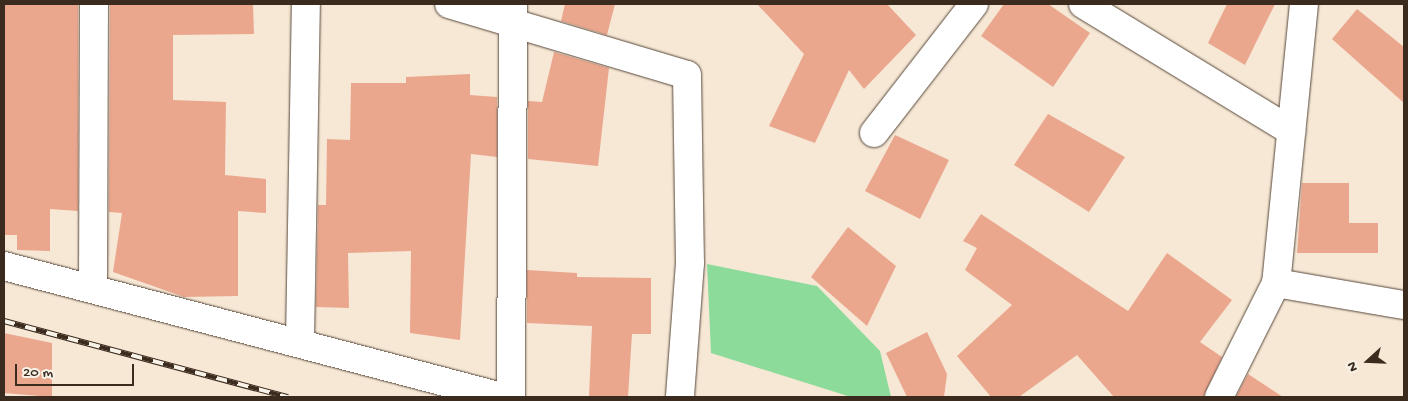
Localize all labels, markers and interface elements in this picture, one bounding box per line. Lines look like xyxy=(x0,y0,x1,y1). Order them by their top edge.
north arrow xyxy=(1343,336,1393,386)
scale bar xyxy=(18,354,136,386)
text: N xyxy=(1344,359,1363,374)
text: 20 m xyxy=(23,364,53,382)

